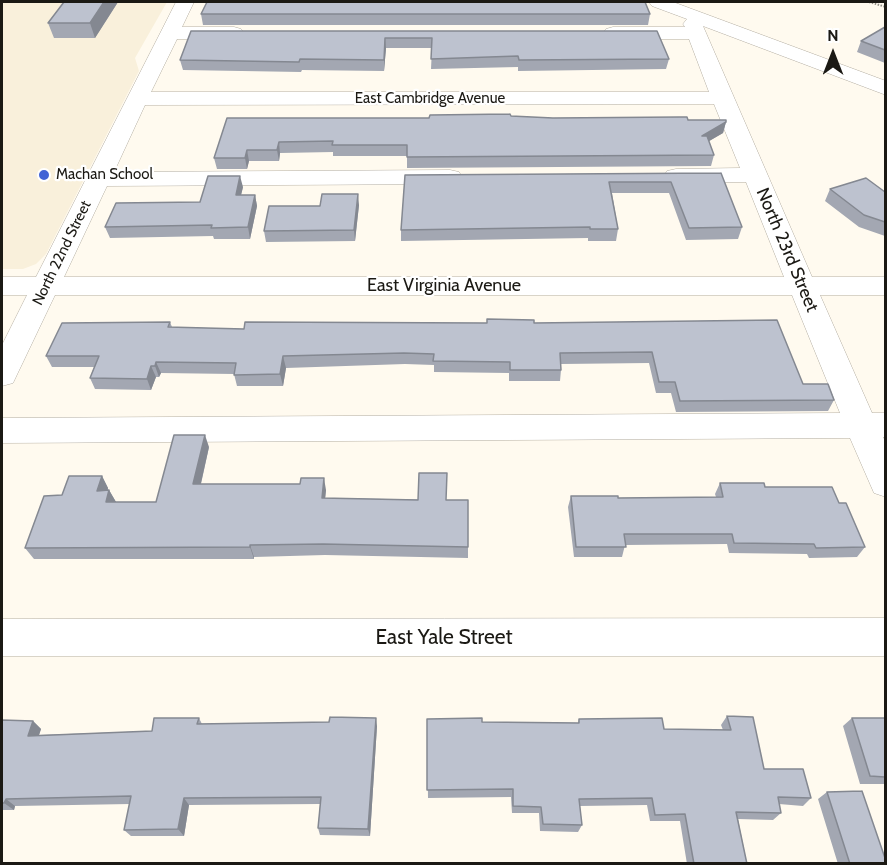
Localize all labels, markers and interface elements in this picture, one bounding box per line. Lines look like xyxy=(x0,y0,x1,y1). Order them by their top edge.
north arrow xyxy=(803,24,863,84)
text: N xyxy=(827,26,839,45)
street label: East Cambridge Avenue xyxy=(355,90,505,108)
place label: Machan School xyxy=(56,166,153,184)
marker: Machan School xyxy=(37,168,51,182)
street label: North 23rd Street xyxy=(751,185,823,315)
street label: North 22nd Street xyxy=(29,198,95,308)
street label: East Virginia Avenue xyxy=(367,275,521,297)
street label: East Yale Street xyxy=(375,625,513,651)

